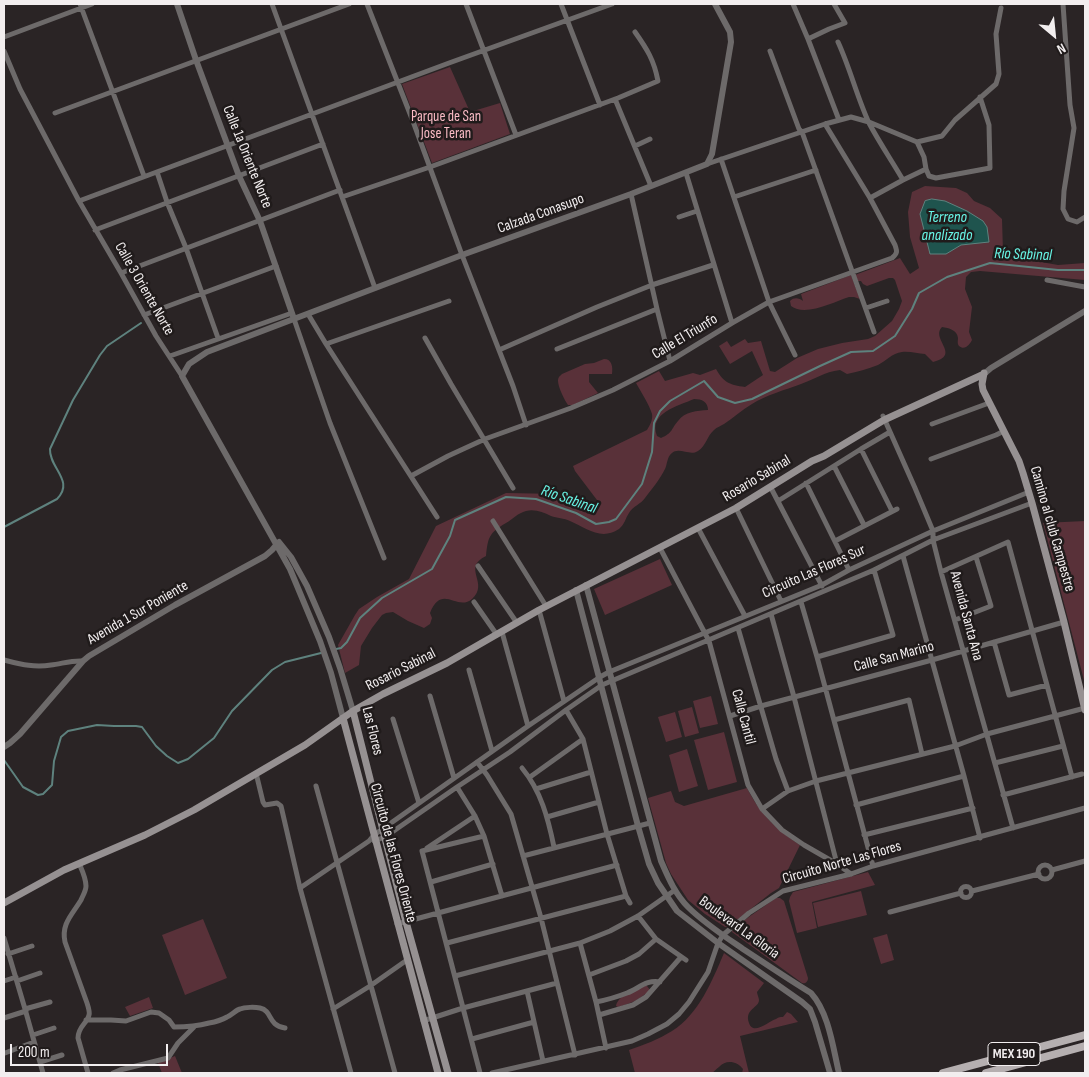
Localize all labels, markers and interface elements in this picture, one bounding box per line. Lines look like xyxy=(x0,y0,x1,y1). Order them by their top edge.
north arrow xyxy=(1029,10,1079,60)
text: N xyxy=(1054,39,1069,58)
street label: Calle 1a Oriente Norte xyxy=(218,103,276,211)
park label: Parque de San Jose Teran xyxy=(411,108,481,143)
street label: Calzada Conasupo xyxy=(495,190,587,238)
water label: Terreno analizado xyxy=(922,208,972,246)
street label: Calle 3 Oriente Norte xyxy=(110,239,178,339)
water label: Río Sabinal xyxy=(994,244,1052,266)
street label: Calle El Triunfo xyxy=(649,310,721,364)
street label: Rosario Sabinal xyxy=(720,452,794,506)
street label: Camino al club Campestre xyxy=(1025,464,1079,594)
water label: Río Sabinal xyxy=(539,482,599,518)
street label: Circuito Las Flores Sur xyxy=(760,541,868,603)
street label: Avenida Santa Ana xyxy=(945,569,987,663)
street label: Avenida 1 Sur Poniente xyxy=(84,577,192,649)
street label: Calle San Marino xyxy=(852,638,936,676)
street label: Rosario Sabinal xyxy=(363,645,439,695)
street label: Calle Cantil xyxy=(727,687,759,747)
street label: Las Flores xyxy=(357,705,387,757)
street label: Circuito de las Flores Oriente xyxy=(366,781,420,925)
street label: Circuito Norte Las Flores xyxy=(781,837,903,889)
street label: Boulevard La Gloria xyxy=(695,893,783,963)
scale bar xyxy=(12,1034,170,1066)
road number: MEX 190 xyxy=(988,1042,1040,1066)
text: 200 m xyxy=(18,1043,50,1062)

